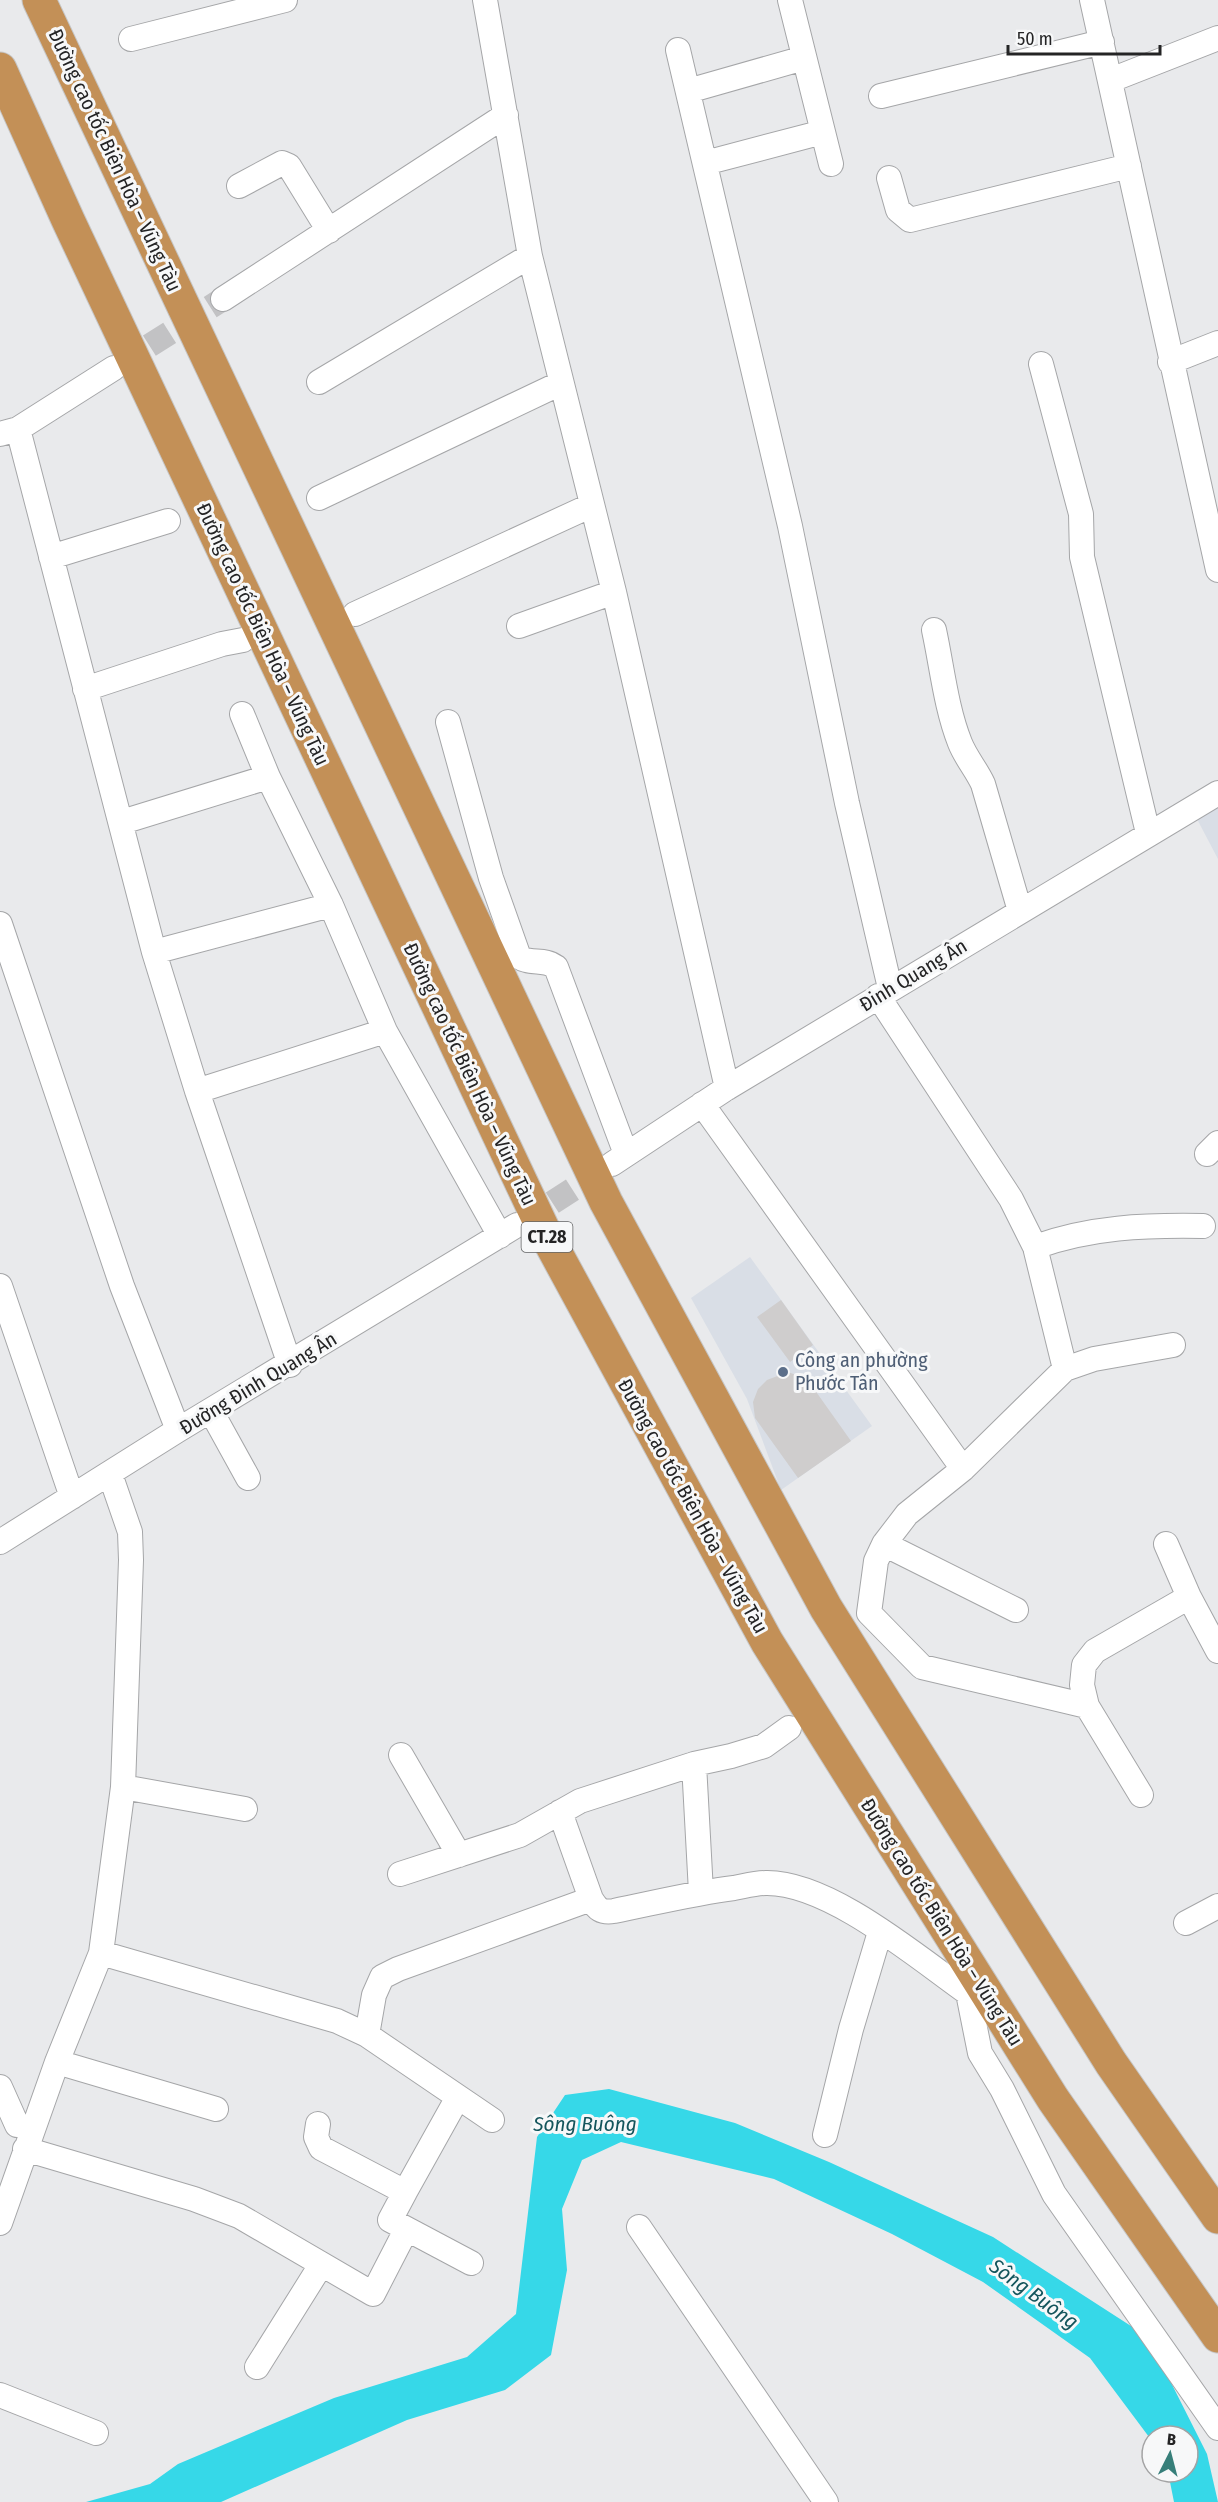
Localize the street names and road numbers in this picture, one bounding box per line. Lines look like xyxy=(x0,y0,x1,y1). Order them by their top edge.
street label: Đường cao tốc Biên Hòa – Vũng Tàu xyxy=(43,25,187,295)
street label: Đường cao tốc Biên Hòa – Vũng Tàu xyxy=(191,499,335,769)
street label: Đinh Quang Ân xyxy=(855,934,971,1016)
street label: Đường cao tốc Biên Hòa – Vũng Tàu xyxy=(398,939,542,1209)
road number: CT.28 xyxy=(522,1222,572,1252)
street label: Đường Đinh Quang Ân xyxy=(175,1327,341,1439)
street label: Đường cao tốc Biên Hòa – Vũng Tàu xyxy=(613,1375,773,1637)
street label: Đường cao tốc Biên Hòa – Vũng Tàu xyxy=(856,1794,1028,2050)

